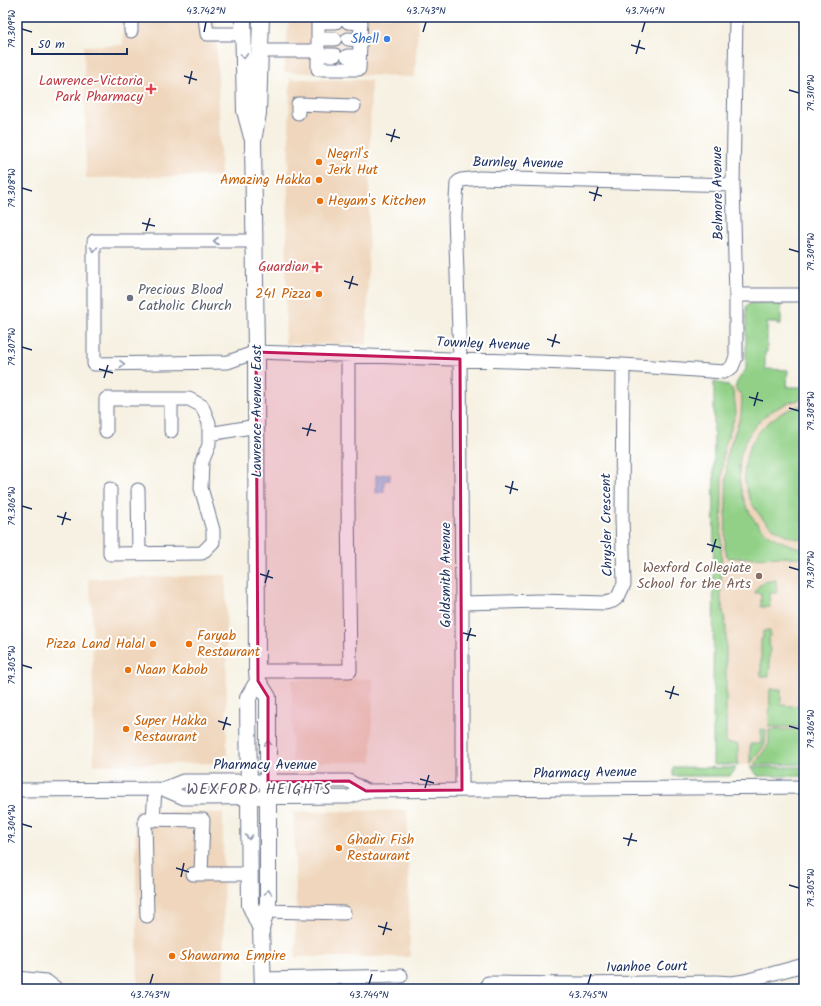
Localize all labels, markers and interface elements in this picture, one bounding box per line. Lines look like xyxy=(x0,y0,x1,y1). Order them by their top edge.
text: 43.742°N xyxy=(186,3,226,19)
text: 43.743°N xyxy=(406,3,446,19)
text: 43.744°N xyxy=(625,3,665,19)
text: 79.309°W xyxy=(4,9,20,48)
place label: Shell xyxy=(351,28,380,50)
scale bar xyxy=(32,30,127,56)
marker: Shell xyxy=(382,34,392,44)
text: 50 m xyxy=(38,35,65,54)
one-way arrow xyxy=(240,53,248,59)
place label: Lawrence-Victoria Park Pharmacy xyxy=(39,70,143,108)
text: 79.310°W xyxy=(803,74,819,111)
marker: Lawrence-Victoria Park Pharmacy xyxy=(146,84,156,94)
place label: Negril's Jerk Hut xyxy=(327,143,379,181)
street label: Belmore Avenue xyxy=(706,145,730,240)
street label: Burnley Avenue xyxy=(472,151,564,175)
marker: Negril's Jerk Hut xyxy=(314,157,324,167)
text: 79.308°W xyxy=(4,168,20,208)
place label: Amazing Hakka xyxy=(220,169,311,191)
marker: Amazing Hakka xyxy=(314,175,324,185)
place label: Heyam's Kitchen xyxy=(328,190,426,212)
marker: Heyam's Kitchen xyxy=(315,196,325,206)
text: 79.309°W xyxy=(803,232,819,271)
one-way arrow xyxy=(213,237,219,245)
one-way arrow xyxy=(90,246,98,252)
place label: Guardian xyxy=(258,256,309,278)
marker: Guardian xyxy=(312,262,322,272)
place label: Precious Blood Catholic Church xyxy=(138,279,232,317)
place label: 241 Pizza xyxy=(255,283,311,305)
marker: 241 Pizza xyxy=(314,289,324,299)
marker: Precious Blood Catholic Church xyxy=(125,293,135,303)
text: 79.307°W xyxy=(4,328,20,366)
street label: Townley Avenue xyxy=(436,331,531,357)
street label: Lawrence Avenue East xyxy=(246,344,268,478)
one-way arrow xyxy=(119,360,125,368)
text: 79.308°W xyxy=(803,391,819,431)
street label: Chrysler Crescent xyxy=(595,472,619,577)
text: 79.306°W xyxy=(4,486,20,526)
street label: Goldsmith Avenue xyxy=(435,522,457,628)
text: 79.307°W xyxy=(803,551,819,589)
place label: Wexford Collegiate School for the Arts xyxy=(637,557,752,595)
marker: Wexford Collegiate School for the Arts xyxy=(754,571,764,581)
place label: Faryab Restaurant xyxy=(197,625,261,663)
place label: Pizza Land Halal xyxy=(46,633,146,655)
marker: Pizza Land Halal xyxy=(148,639,158,649)
marker: Faryab Restaurant xyxy=(184,639,194,649)
text: 79.305°W xyxy=(4,645,20,685)
place label: Naan Kabob xyxy=(136,659,208,681)
marker: Naan Kabob xyxy=(123,665,133,675)
text: 79.306°W xyxy=(803,709,819,749)
place label: Super Hakka Restaurant xyxy=(134,710,207,748)
marker: Super Hakka Restaurant xyxy=(121,724,131,734)
one-way arrow xyxy=(264,740,272,746)
street label: Pharmacy Avenue xyxy=(213,754,318,776)
street label: Pharmacy Avenue xyxy=(533,761,638,785)
district label: WEXFORD HEIGHTS xyxy=(186,778,332,802)
text: 79.304°W xyxy=(4,804,20,844)
place label: Ghadir Fish Restaurant xyxy=(347,829,414,867)
one-way arrow xyxy=(245,834,253,840)
marker: Ghadir Fish Restaurant xyxy=(334,843,344,853)
text: 79.305°W xyxy=(803,868,819,908)
one-way arrow xyxy=(264,889,272,895)
place label: Shawarma Empire xyxy=(180,945,286,967)
marker: Shawarma Empire xyxy=(167,951,177,961)
street label: Ivanhoe Court xyxy=(606,955,689,979)
text: 43.743°N xyxy=(130,987,170,1003)
text: 43.744°N xyxy=(349,987,389,1003)
text: 43.745°N xyxy=(568,987,608,1003)

